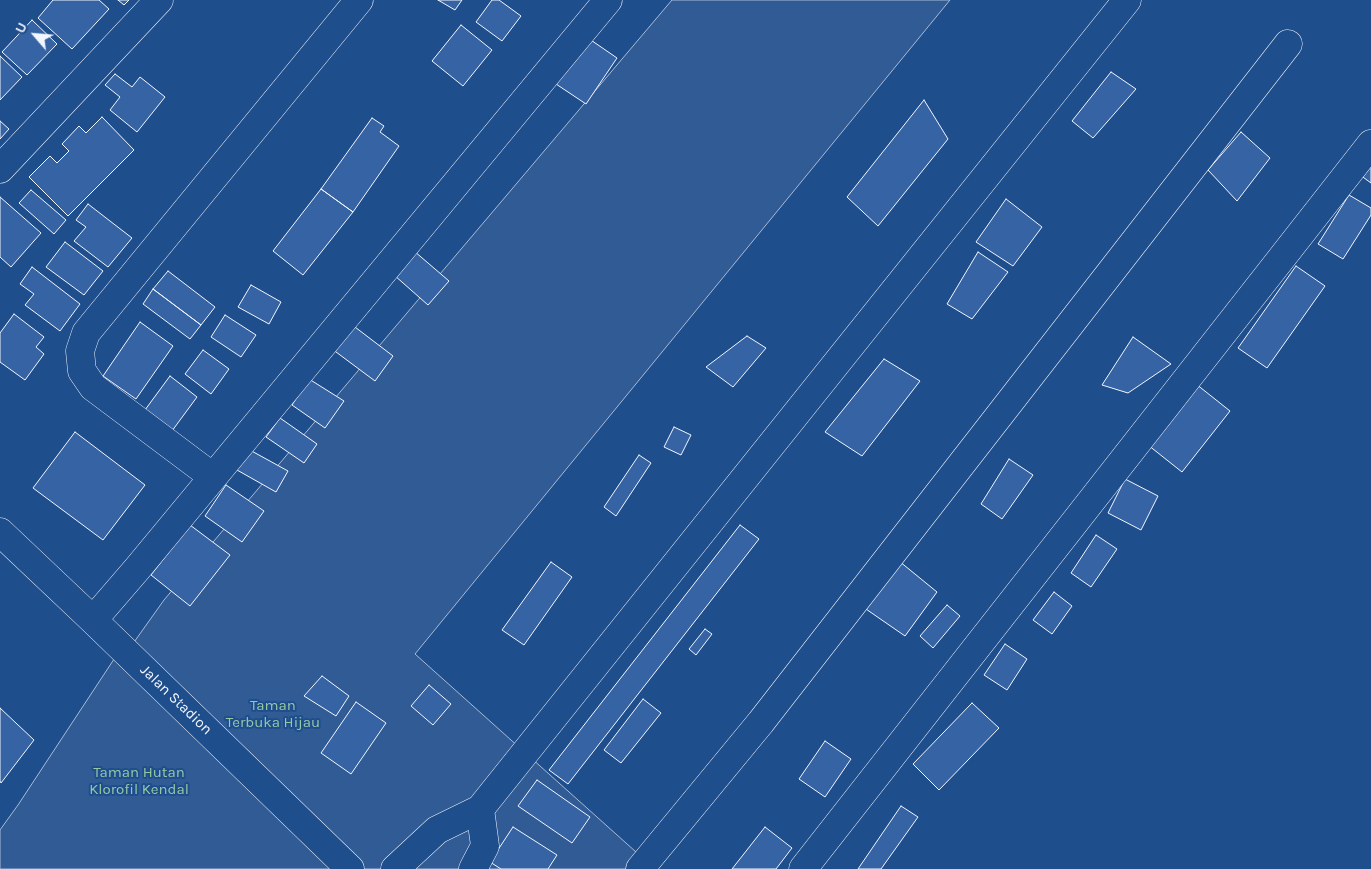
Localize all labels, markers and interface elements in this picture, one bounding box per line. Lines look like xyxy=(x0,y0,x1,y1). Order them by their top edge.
north arrow xyxy=(10,10,60,60)
text: U xyxy=(11,20,31,36)
street label: Jalan Stadion xyxy=(136,661,216,739)
park label: Taman Terbuka Hijau xyxy=(226,697,320,732)
park label: Taman Hutan Klorofil Kendal xyxy=(89,764,189,799)

